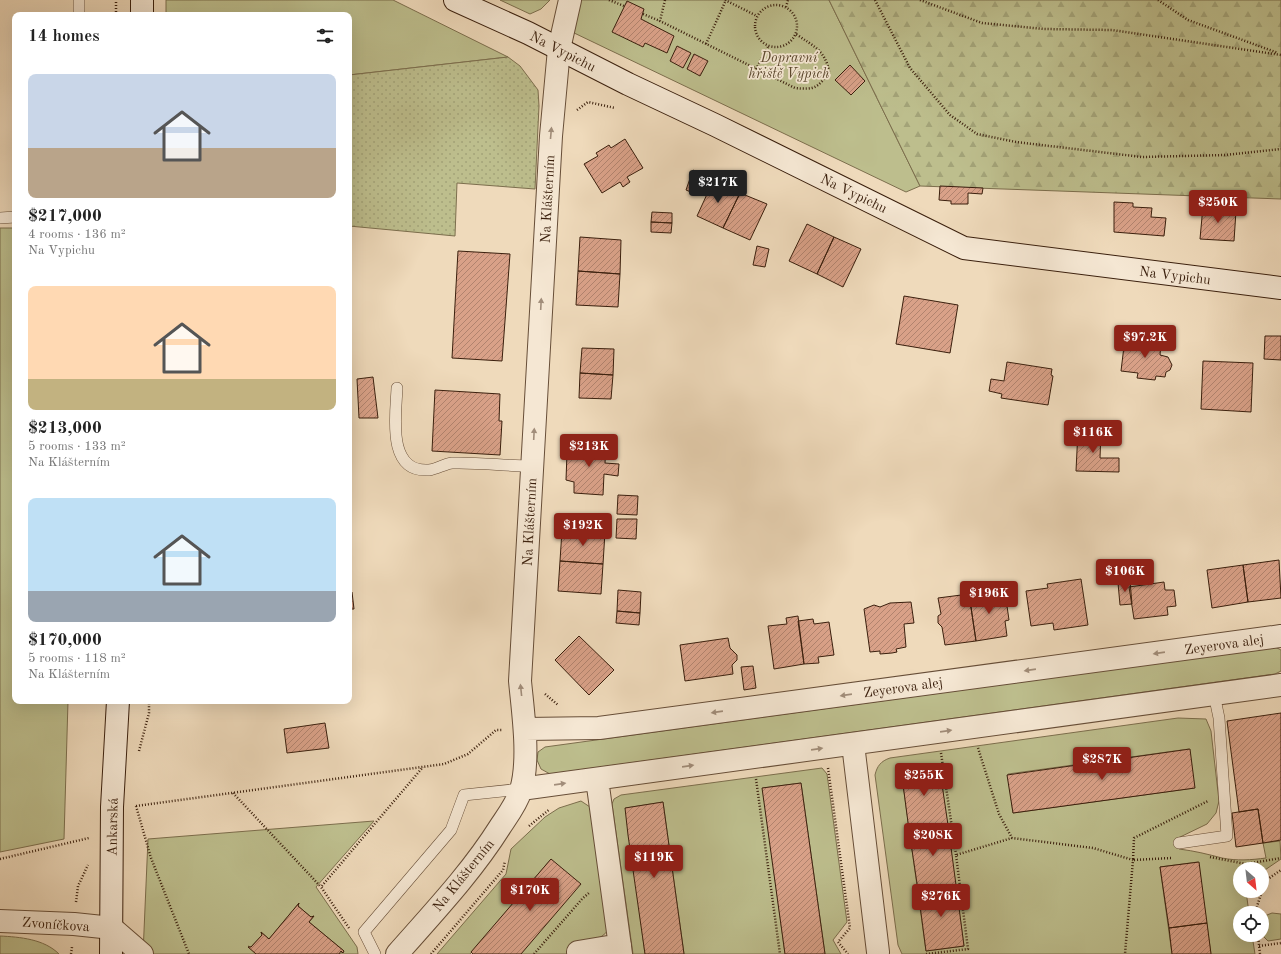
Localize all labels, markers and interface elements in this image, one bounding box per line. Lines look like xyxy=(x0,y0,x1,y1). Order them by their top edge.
icon: filters xyxy=(314,25,336,47)
text: 14 homes xyxy=(28,28,100,45)
street label: Na Vypichu xyxy=(527,29,598,75)
park label: Dopravní hřiště Vypich xyxy=(749,51,829,82)
icon: home xyxy=(146,100,218,172)
one-way arrow xyxy=(548,127,554,139)
street label: Na Klášterním xyxy=(539,154,557,244)
pin: $217K xyxy=(690,170,746,204)
street label: Na Vypichu xyxy=(818,172,889,216)
text: $217K xyxy=(698,176,738,189)
pin: $250K xyxy=(1190,190,1246,224)
text: $250K xyxy=(1198,196,1238,209)
text: $217,000 xyxy=(28,208,102,225)
text: 4 rooms · 136 m² xyxy=(28,228,126,241)
text: Na Vypichu xyxy=(28,244,95,257)
street label: Na Vypichu xyxy=(1138,265,1212,287)
one-way arrow xyxy=(538,297,544,310)
icon: home xyxy=(146,312,218,384)
pin: $97.2K xyxy=(1112,325,1178,359)
text: $97.2K xyxy=(1123,331,1167,344)
text: $213,000 xyxy=(28,420,102,437)
pin: $116K xyxy=(1065,420,1121,454)
text: $116K xyxy=(1073,426,1113,439)
one-way arrow xyxy=(530,428,537,440)
pin: $213K xyxy=(561,434,617,468)
text: 5 rooms · 133 m² xyxy=(28,440,126,453)
text: $213K xyxy=(569,440,609,453)
text: Na Klášterním xyxy=(28,456,110,469)
street label: Na Klášterním xyxy=(521,477,539,567)
pin: $192K xyxy=(555,513,611,547)
text: $192K xyxy=(563,519,603,532)
icon: home xyxy=(146,524,218,596)
pin: $106K xyxy=(1097,559,1153,593)
text: $106K xyxy=(1105,565,1145,578)
pin: $196K xyxy=(961,581,1017,615)
text: $196K xyxy=(969,587,1009,600)
text: $170,000 xyxy=(28,632,102,649)
street label: Zeyerova alej xyxy=(1183,632,1265,658)
one-way arrow xyxy=(1153,650,1165,656)
text: 5 rooms · 118 m² xyxy=(28,652,126,665)
one-way arrow xyxy=(1024,667,1036,673)
text: Na Klášterním xyxy=(28,668,110,681)
street label: Zeyerova alej xyxy=(862,675,944,701)
one-way arrow xyxy=(517,684,524,696)
one-way arrow xyxy=(840,692,852,698)
one-way arrow xyxy=(711,709,723,716)
one-way arrow xyxy=(940,728,952,734)
one-way arrow xyxy=(811,746,823,752)
pin: $287K xyxy=(1074,747,1130,781)
text: $287K xyxy=(1082,753,1122,766)
one-way arrow xyxy=(682,763,694,769)
pin: $255K xyxy=(896,763,952,797)
text: $255K xyxy=(904,769,944,782)
one-way arrow xyxy=(554,781,566,787)
street label: Ankarská xyxy=(105,798,121,856)
pin: $208K xyxy=(905,823,961,857)
text: $208K xyxy=(913,829,953,842)
street label: Na Klášterním xyxy=(430,837,497,914)
pin: $119K xyxy=(626,845,682,879)
text: $119K xyxy=(634,851,674,864)
north arrow xyxy=(1233,862,1269,898)
map controls xyxy=(1233,862,1269,942)
pin: $170K xyxy=(502,878,558,912)
text: $170K xyxy=(510,884,550,897)
pin: $276K xyxy=(913,884,969,918)
text: $276K xyxy=(921,890,961,903)
button: locate xyxy=(1233,906,1269,942)
street label: Zvoníčkova xyxy=(22,916,90,934)

